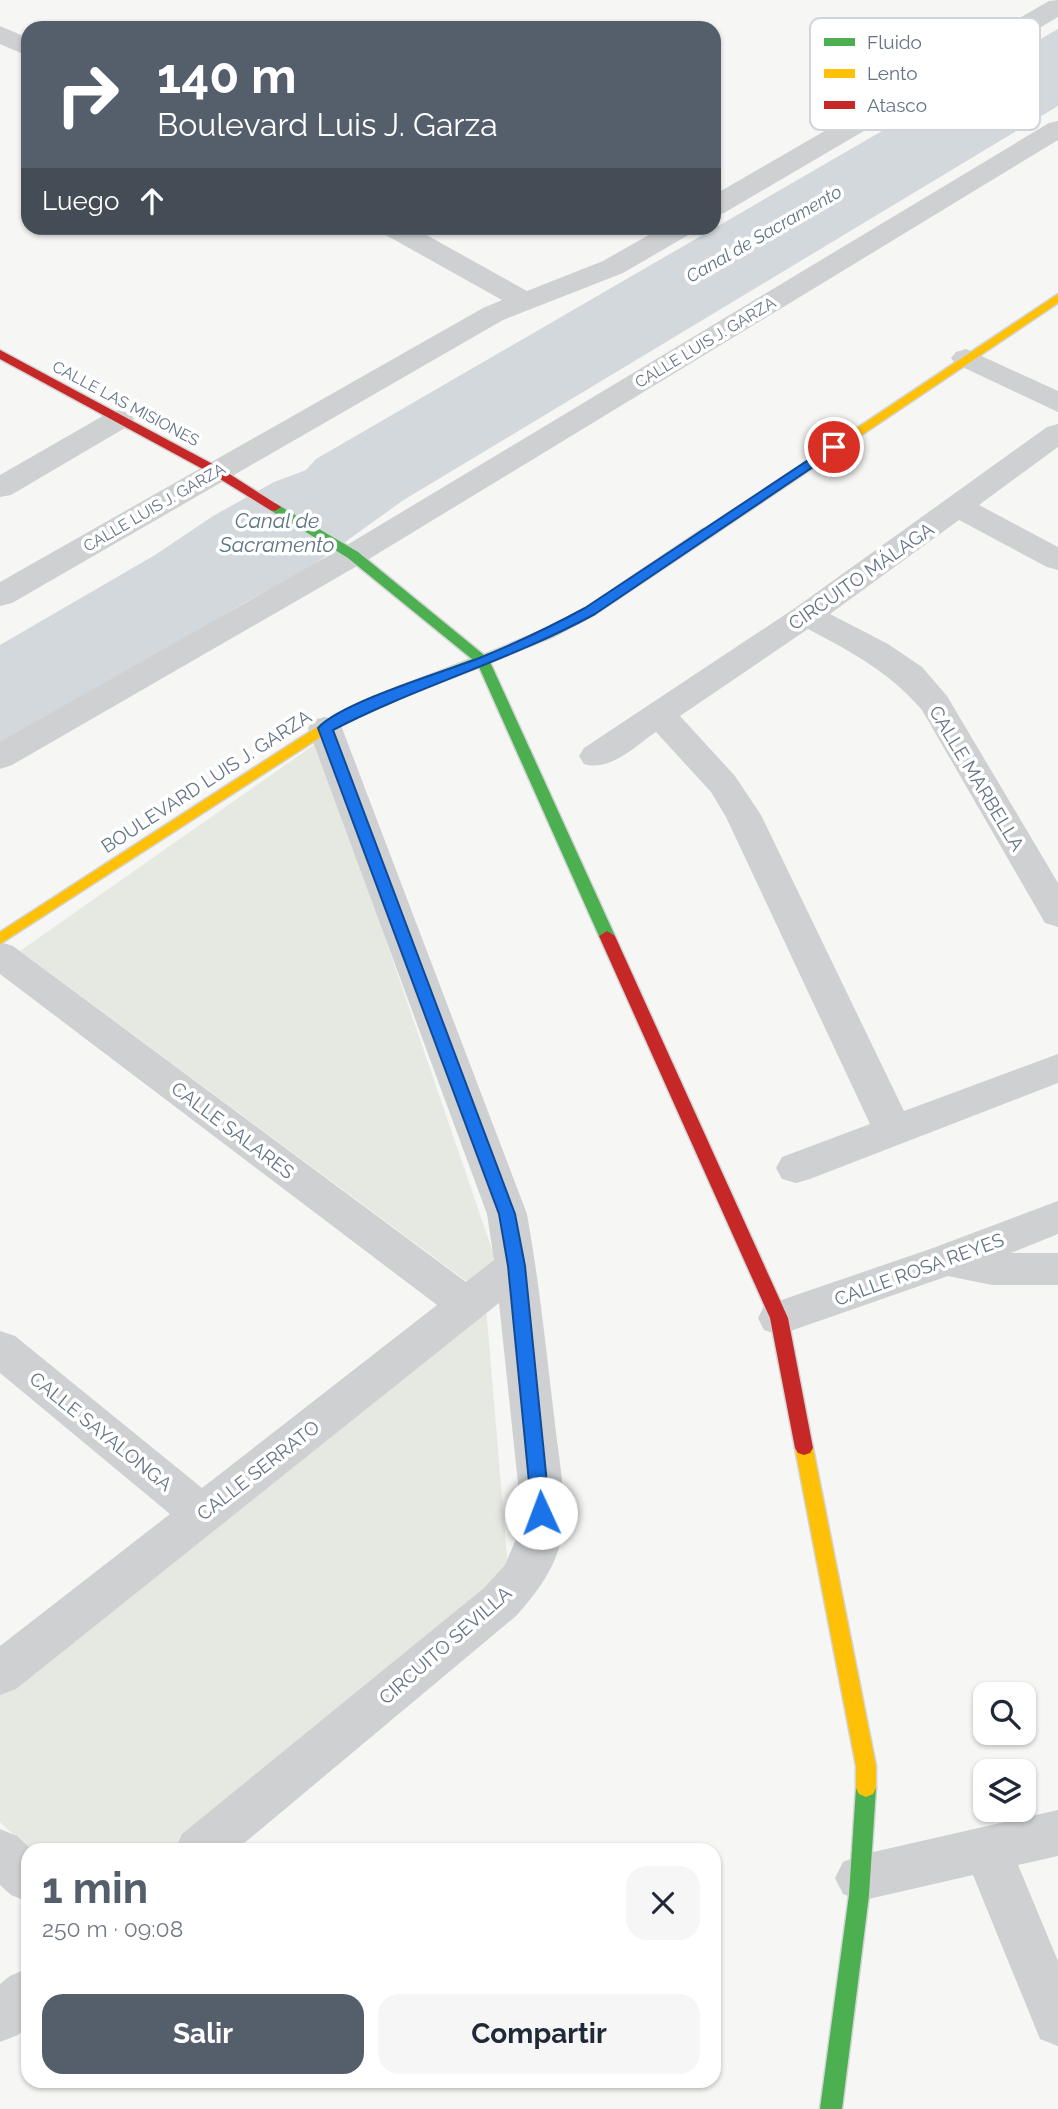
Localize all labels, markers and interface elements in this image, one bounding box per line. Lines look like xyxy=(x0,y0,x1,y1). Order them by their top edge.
legend xyxy=(810,18,1040,130)
text: Fluido xyxy=(867,31,922,53)
text: 140 m xyxy=(157,47,297,104)
icon: right xyxy=(42,49,133,140)
text: Lento xyxy=(867,62,918,84)
text: Atasco xyxy=(867,94,927,116)
text: Boulevard Luis J. Garza xyxy=(157,106,498,143)
water label: Canal de Sacramento xyxy=(682,181,845,287)
icon: ahead xyxy=(133,182,171,220)
text: Luego xyxy=(42,186,119,216)
street label: CALLE LUIS J. GARZA xyxy=(632,293,779,392)
street label: CALLE LAS MISIONES xyxy=(49,357,203,450)
pin xyxy=(804,417,864,477)
icon: arrive xyxy=(815,428,853,466)
street label: CALLE LUIS J. GARZA xyxy=(80,459,229,556)
water label: Canal de Sacramento xyxy=(218,508,335,557)
street label: CIRCUITO MÁLAGA xyxy=(784,518,938,634)
street label: CALLE MARBELLA xyxy=(925,701,1029,855)
street label: BOULEVARD LUIS J. GARZA xyxy=(97,705,315,857)
street label: CALLE SALARES xyxy=(167,1077,299,1183)
street label: CALLE ROSA REYES xyxy=(831,1228,1007,1310)
street label: CALLE SAYALONGA xyxy=(25,1367,177,1495)
street label: CALLE SERRATO xyxy=(192,1415,324,1525)
position arrow xyxy=(504,1476,578,1550)
street label: CIRCUITO SEVILLA xyxy=(374,1581,516,1708)
map controls xyxy=(973,1682,1036,1822)
button: search xyxy=(973,1682,1036,1745)
button: layers xyxy=(973,1759,1036,1822)
text: 1 min xyxy=(42,1864,148,1913)
button: close xyxy=(626,1866,700,1940)
text: 250 m · 09:08 xyxy=(42,1915,183,1942)
button: Salir xyxy=(42,1994,364,2074)
button: Compartir xyxy=(378,1994,700,2074)

